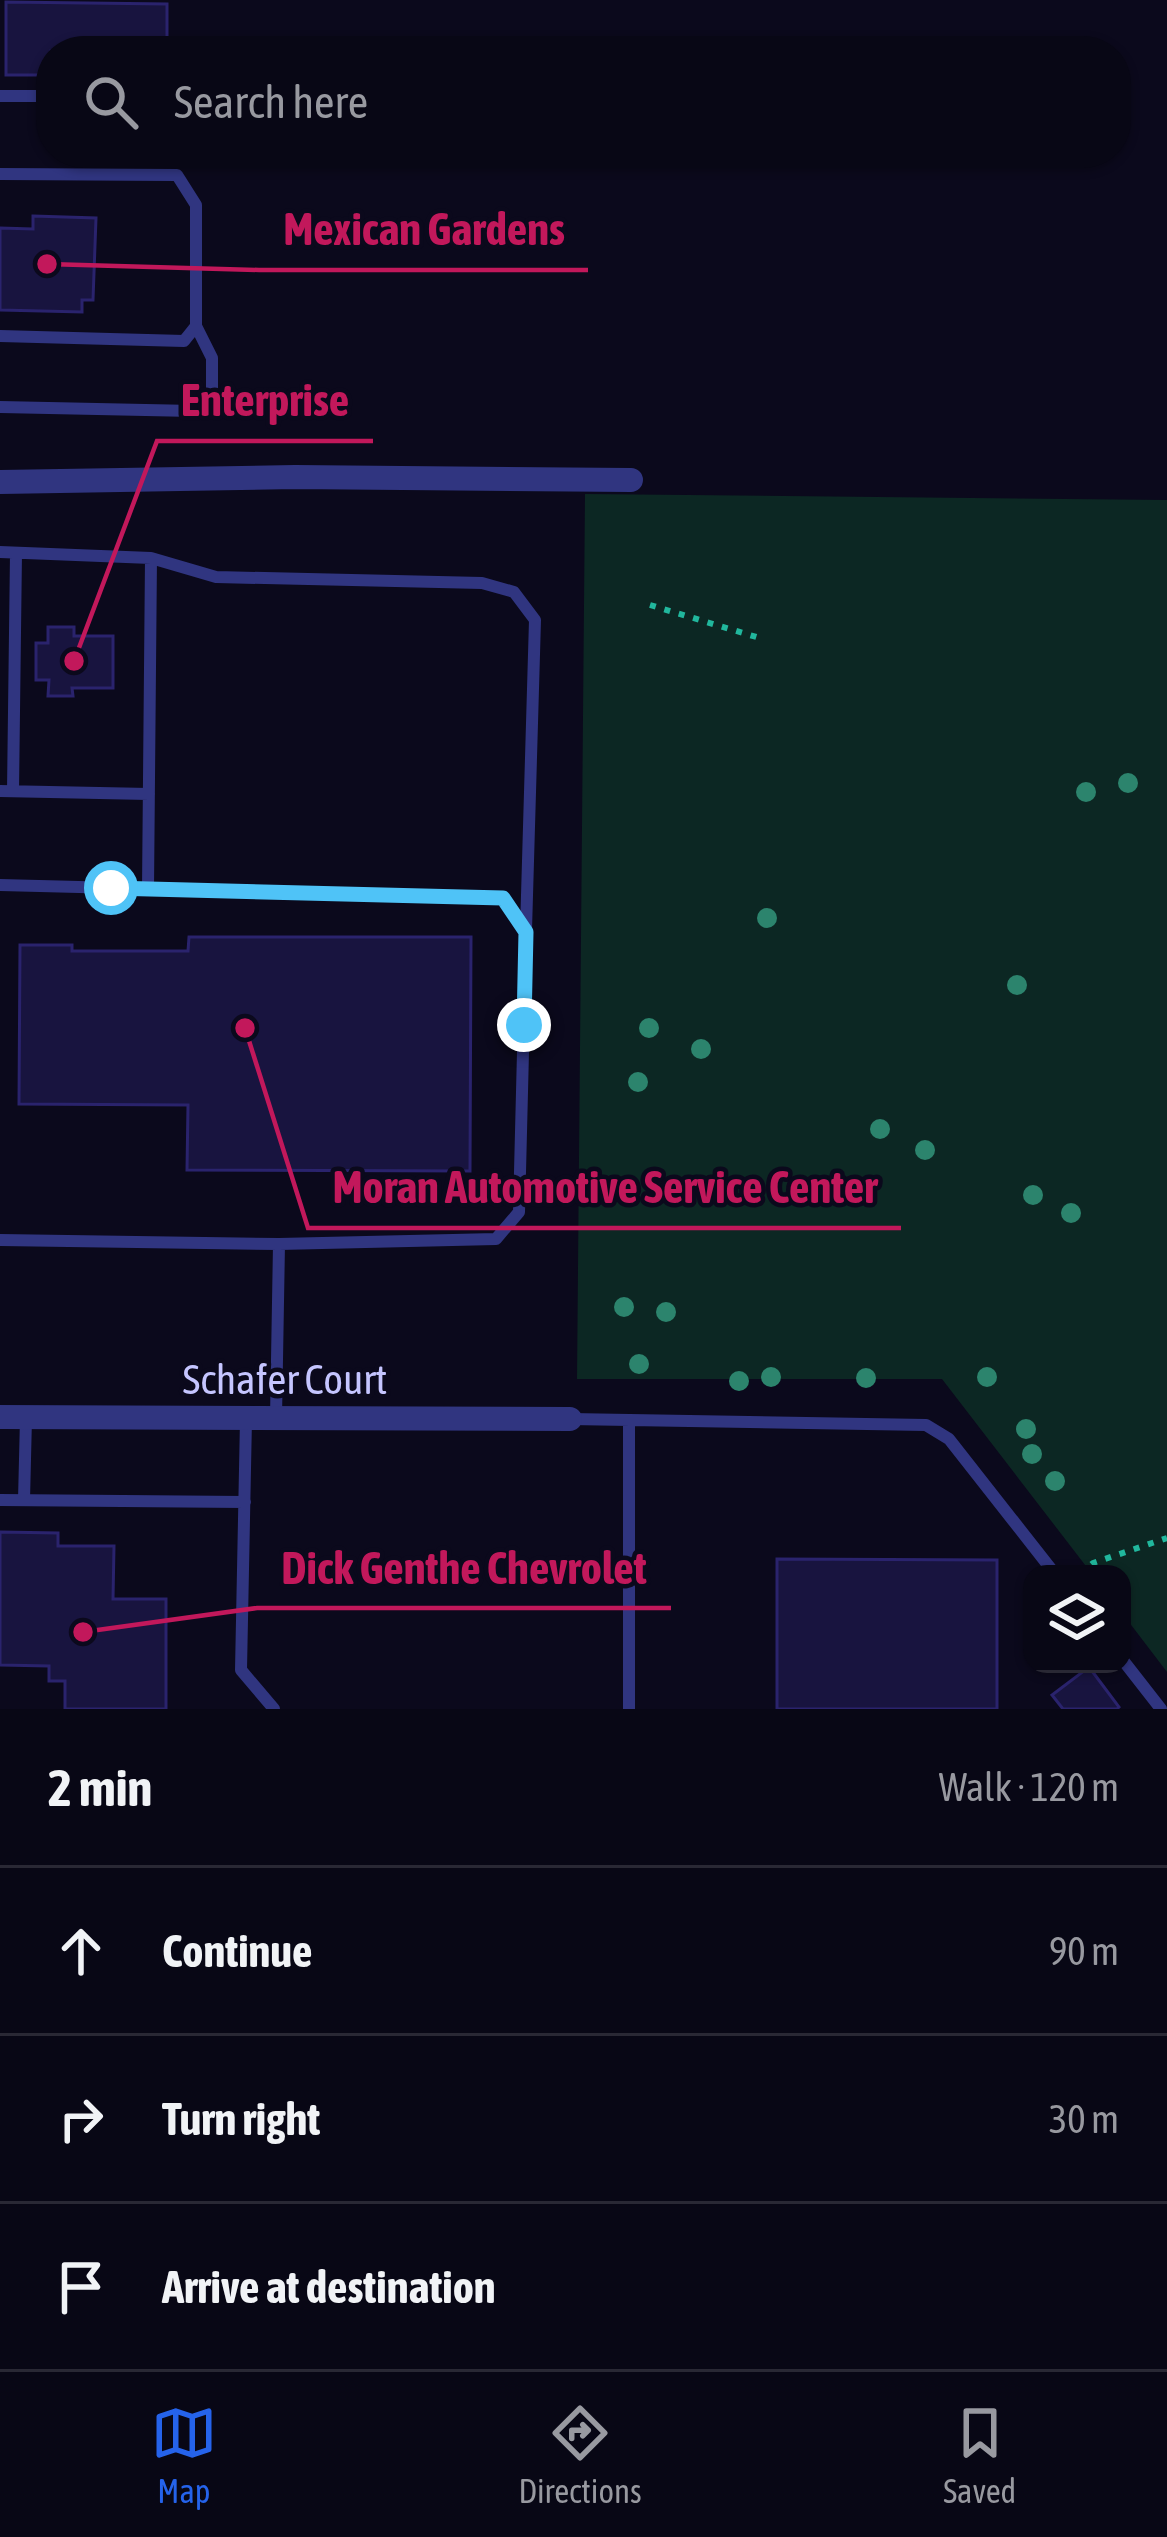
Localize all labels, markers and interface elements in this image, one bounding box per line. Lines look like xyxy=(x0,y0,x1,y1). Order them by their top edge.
search box xyxy=(36,36,1131,168)
icon: search xyxy=(78,69,144,135)
text: Search here xyxy=(174,76,368,128)
callout: Mexican Gardens xyxy=(259,189,588,270)
text: Mexican Gardens xyxy=(283,203,565,255)
callout: Enterprise xyxy=(157,360,373,441)
text: Enterprise xyxy=(181,374,349,426)
route start xyxy=(84,861,138,915)
route end xyxy=(497,998,551,1052)
callout: Moran Automotive Service Center xyxy=(308,1147,901,1228)
text: Moran Automotive Service Center xyxy=(332,1161,879,1213)
street label: Schafer Court xyxy=(183,1355,387,1403)
callout: Dick Genthe Chevrolet xyxy=(257,1527,671,1608)
text: Dick Genthe Chevrolet xyxy=(281,1542,647,1594)
map controls xyxy=(1023,1565,1131,1673)
button: layers xyxy=(1023,1565,1131,1673)
text: 2 min xyxy=(48,1758,152,1817)
text: Walk · 120 m xyxy=(939,1765,1119,1809)
icon: ahead xyxy=(48,1918,114,1984)
text: Continue xyxy=(162,1925,313,1977)
text: 90 m xyxy=(1049,1929,1119,1973)
icon: right xyxy=(48,2086,114,2152)
text: Turn right xyxy=(162,2093,320,2145)
text: 30 m xyxy=(1049,2097,1119,2141)
icon: arrive xyxy=(48,2254,114,2320)
text: Arrive at destination xyxy=(162,2261,496,2313)
tab: Map xyxy=(151,2400,217,2510)
tab: Directions xyxy=(518,2400,642,2510)
tab: Saved xyxy=(943,2400,1016,2510)

